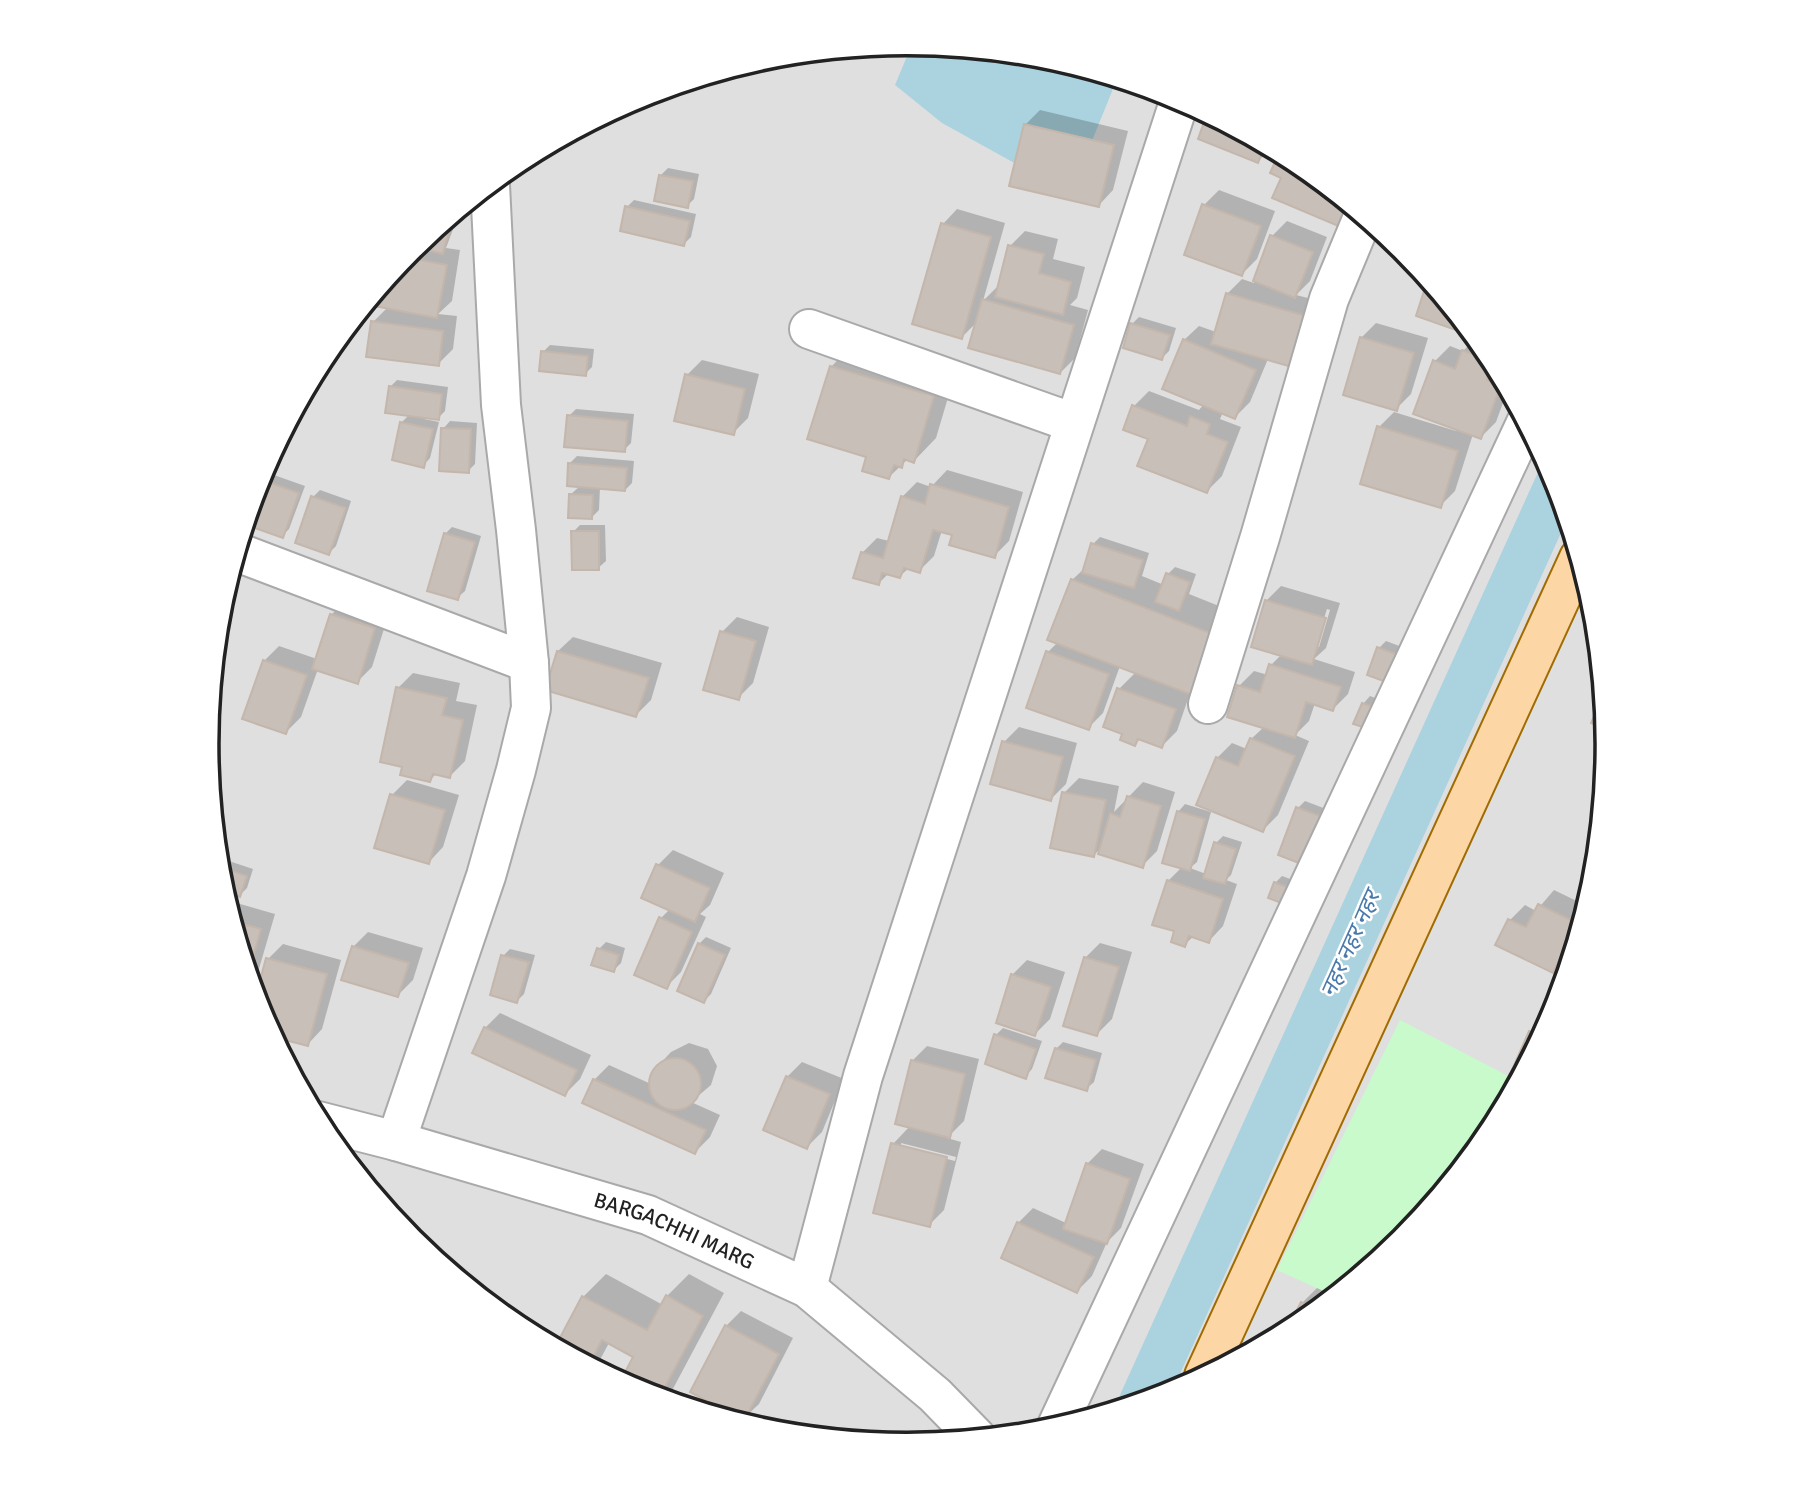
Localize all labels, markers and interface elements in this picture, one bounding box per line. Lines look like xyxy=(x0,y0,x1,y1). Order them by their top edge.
water label: नहर नहर नहर xyxy=(1314,882,1388,1002)
street label: BARGACHHI MARG xyxy=(591,1187,758,1275)

